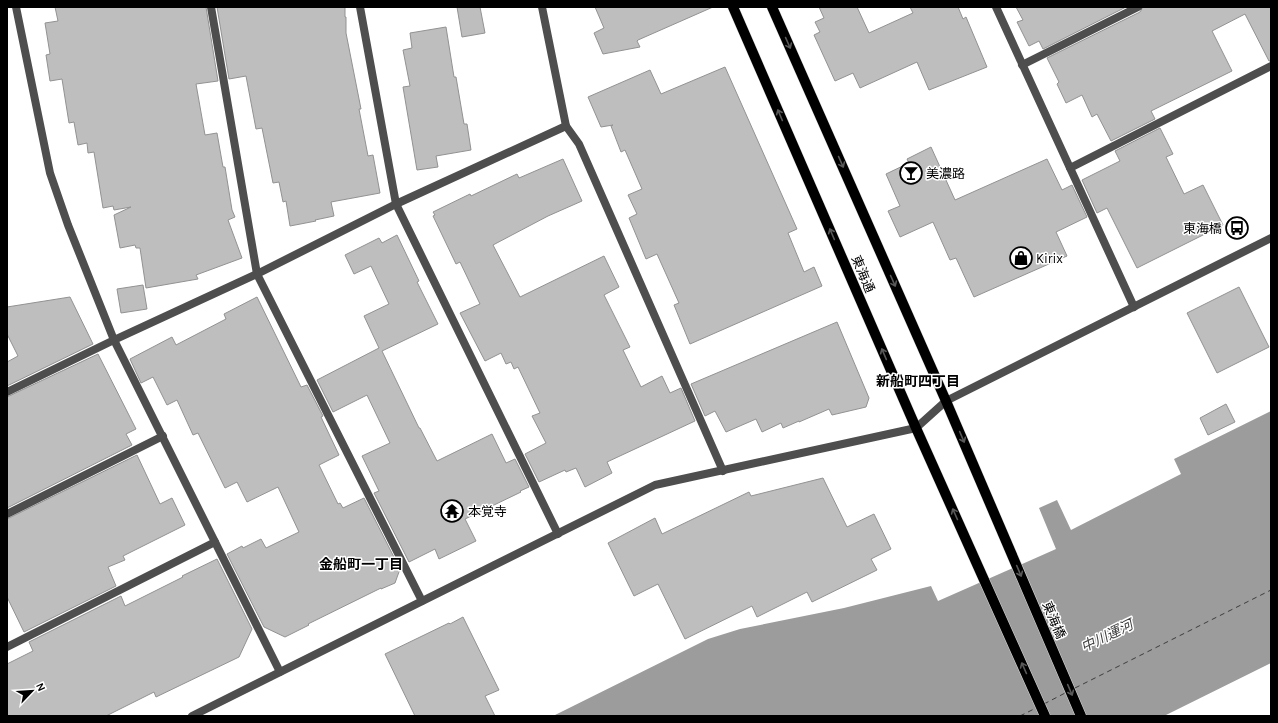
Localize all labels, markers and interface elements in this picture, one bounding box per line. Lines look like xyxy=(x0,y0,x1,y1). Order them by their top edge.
one-way arrow xyxy=(785,36,792,48)
one-way arrow xyxy=(776,110,784,122)
one-way arrow xyxy=(837,155,845,167)
bar icon: 美濃路 xyxy=(898,160,924,186)
place label: 美濃路 xyxy=(926,166,965,181)
bus stop icon: 東海橋 xyxy=(1224,215,1250,241)
place label: 東海橋 xyxy=(1183,221,1222,236)
one-way arrow xyxy=(828,229,835,241)
shop icon: Kirix xyxy=(1008,245,1034,271)
place label: Kirix xyxy=(1036,251,1063,266)
street label: 東海通 xyxy=(848,253,878,295)
one-way arrow xyxy=(890,274,897,286)
one-way arrow xyxy=(880,348,887,360)
district label: 新船町四丁目 xyxy=(876,373,960,390)
one-way arrow xyxy=(958,431,966,443)
temple icon: 本覚寺 xyxy=(439,498,465,524)
place label: 本覚寺 xyxy=(468,504,507,519)
one-way arrow xyxy=(951,509,958,521)
district label: 金船町一丁目 xyxy=(319,556,403,573)
one-way arrow xyxy=(1016,565,1023,577)
street label: 東海橋 xyxy=(1039,599,1069,641)
water label: 中川運河 xyxy=(1078,615,1139,656)
one-way arrow xyxy=(1019,662,1027,674)
north arrow xyxy=(12,671,52,711)
text: N xyxy=(33,681,48,693)
one-way arrow xyxy=(1067,684,1075,696)

